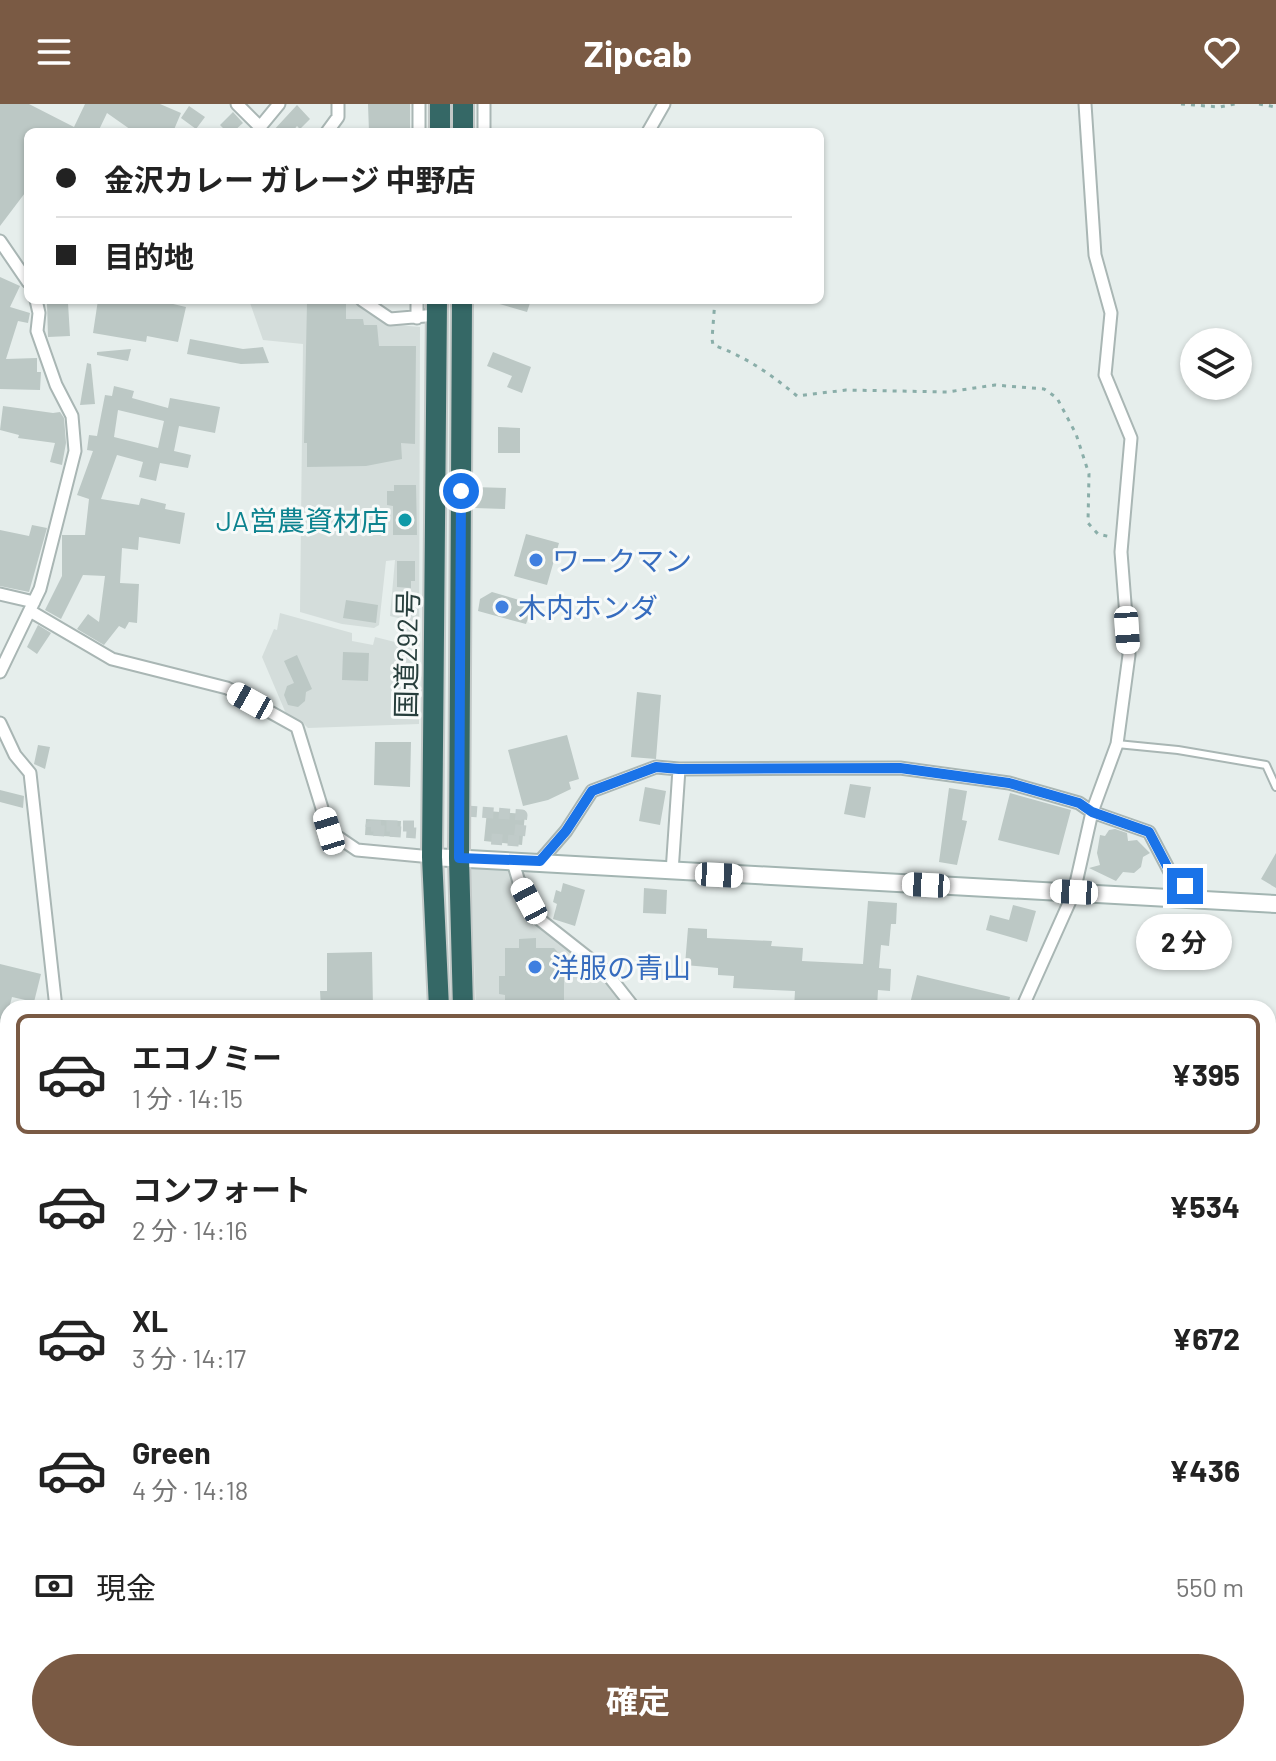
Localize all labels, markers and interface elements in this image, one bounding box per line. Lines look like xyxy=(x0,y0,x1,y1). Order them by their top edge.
icon: menu xyxy=(32,30,76,74)
icon: heart xyxy=(1200,30,1244,74)
text: Zipcab xyxy=(584,31,692,74)
text: 金沢カレー ガレージ 中野店 xyxy=(104,161,475,197)
text: 目的地 xyxy=(104,238,194,274)
map controls xyxy=(1180,328,1252,400)
button: layers xyxy=(1180,328,1252,400)
route start xyxy=(443,473,479,509)
place label: JA営農資材店 xyxy=(216,503,389,537)
marker: JA営農資材店 xyxy=(396,511,414,529)
place label: ワークマン xyxy=(552,543,692,577)
marker: ワークマン xyxy=(527,551,545,569)
street label: 国道292号 xyxy=(388,589,424,719)
place label: 木内ホンダ xyxy=(518,590,658,624)
marker: 木内ホンダ xyxy=(493,598,511,616)
car xyxy=(1113,605,1141,655)
car xyxy=(223,679,277,723)
car xyxy=(311,805,347,857)
car xyxy=(694,862,744,888)
route end xyxy=(1167,868,1203,904)
car xyxy=(901,872,951,898)
car xyxy=(507,874,551,928)
car xyxy=(1049,879,1099,905)
callout: 2 分 xyxy=(1137,914,1233,970)
text: 2 分 xyxy=(1161,926,1207,957)
place label: 洋服の青山 xyxy=(551,950,691,984)
marker: 洋服の青山 xyxy=(526,958,544,976)
icon: car xyxy=(36,1038,108,1110)
text: エコノミー xyxy=(132,1039,282,1075)
text: ¥395 xyxy=(1171,1056,1240,1092)
text: 1 分 · 14:15 xyxy=(132,1082,243,1113)
icon: car xyxy=(36,1170,108,1242)
text: コンフォート xyxy=(132,1171,311,1207)
text: ¥534 xyxy=(1169,1188,1240,1224)
text: 2 分 · 14:16 xyxy=(132,1214,248,1245)
icon: car xyxy=(36,1302,108,1374)
text: XL xyxy=(132,1302,168,1338)
text: ¥672 xyxy=(1172,1320,1240,1356)
text: 3 分 · 14:17 xyxy=(132,1342,246,1373)
icon: car xyxy=(36,1434,108,1506)
text: Green xyxy=(132,1434,211,1470)
text: ¥436 xyxy=(1169,1452,1240,1488)
text: 4 分 · 14:18 xyxy=(132,1474,248,1505)
icon: cash xyxy=(32,1564,76,1608)
text: 現金 xyxy=(96,1569,156,1605)
text: 550 m xyxy=(1176,1571,1244,1602)
button: 確定 xyxy=(32,1654,1244,1746)

